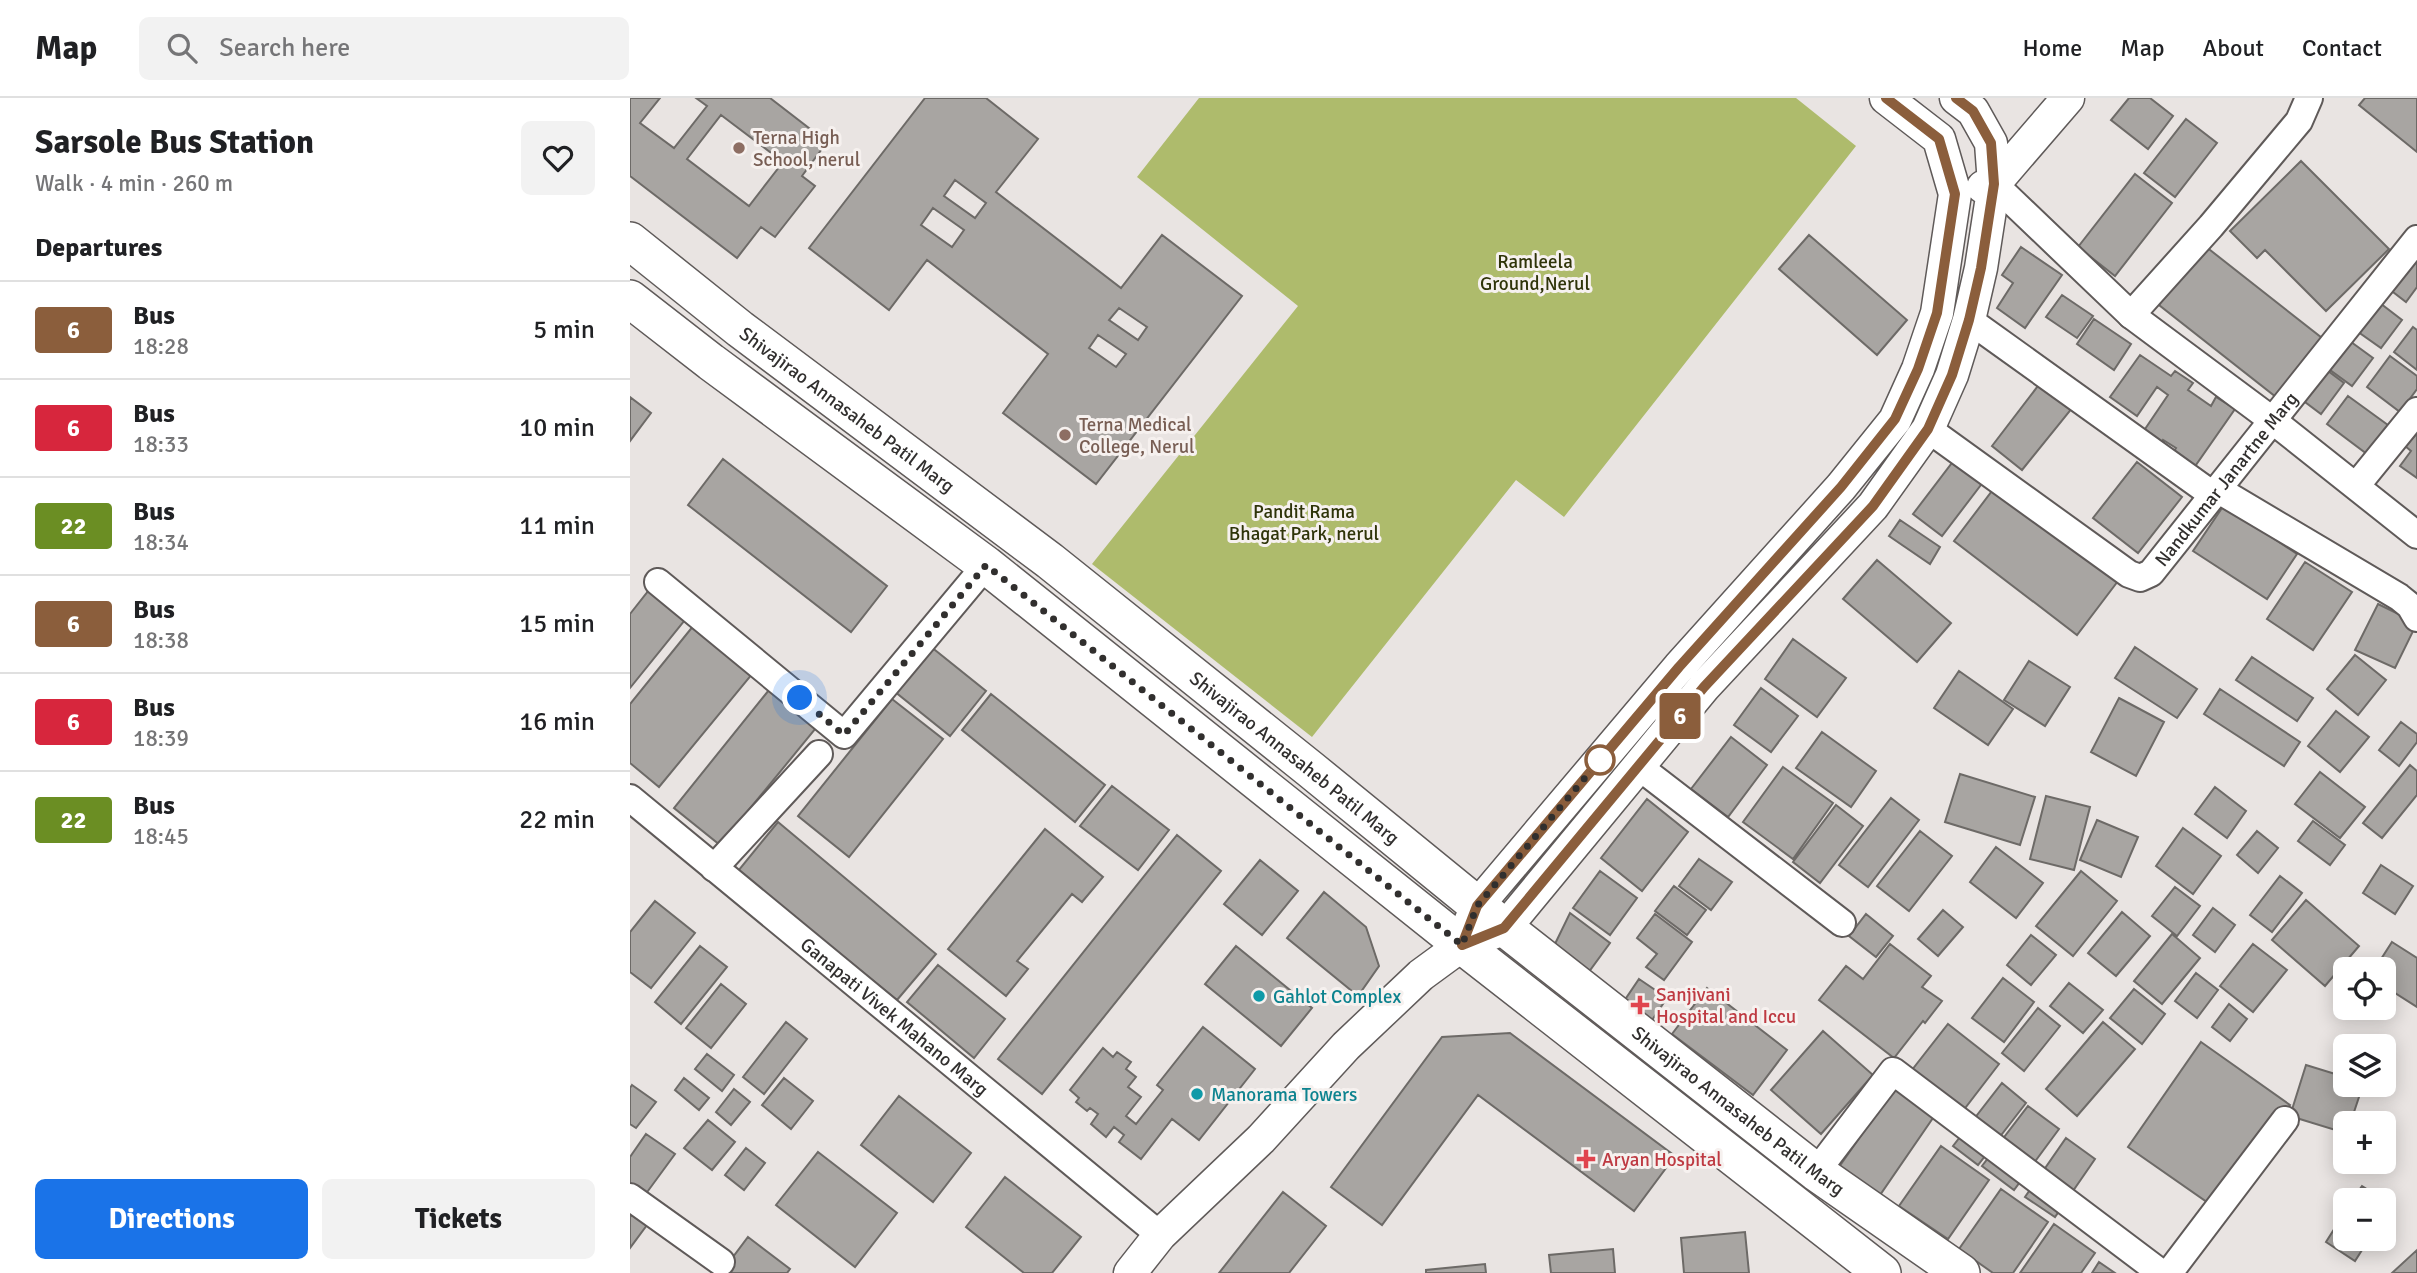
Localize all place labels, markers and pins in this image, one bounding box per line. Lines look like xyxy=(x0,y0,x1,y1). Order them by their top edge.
place label: Terna High School, nerul xyxy=(753,126,860,172)
marker: Terna High School, nerul xyxy=(731,140,747,156)
place label: Terna Medical College, Nerul xyxy=(1079,413,1195,459)
marker: Terna Medical College, Nerul xyxy=(1057,427,1073,443)
unlabelled marker xyxy=(1585,745,1615,775)
place label: Sanjivani Hospital and Iccu xyxy=(1656,983,1796,1029)
place label: Gahlot Complex xyxy=(1273,985,1401,1009)
marker: Gahlot Complex xyxy=(1251,988,1267,1004)
marker: Sanjivani Hospital and Iccu xyxy=(1630,995,1650,1015)
place label: Manorama Towers xyxy=(1211,1083,1357,1107)
marker: Manorama Towers xyxy=(1189,1086,1205,1102)
place label: Aryan Hospital xyxy=(1602,1148,1722,1172)
marker: Aryan Hospital xyxy=(1576,1149,1596,1169)

